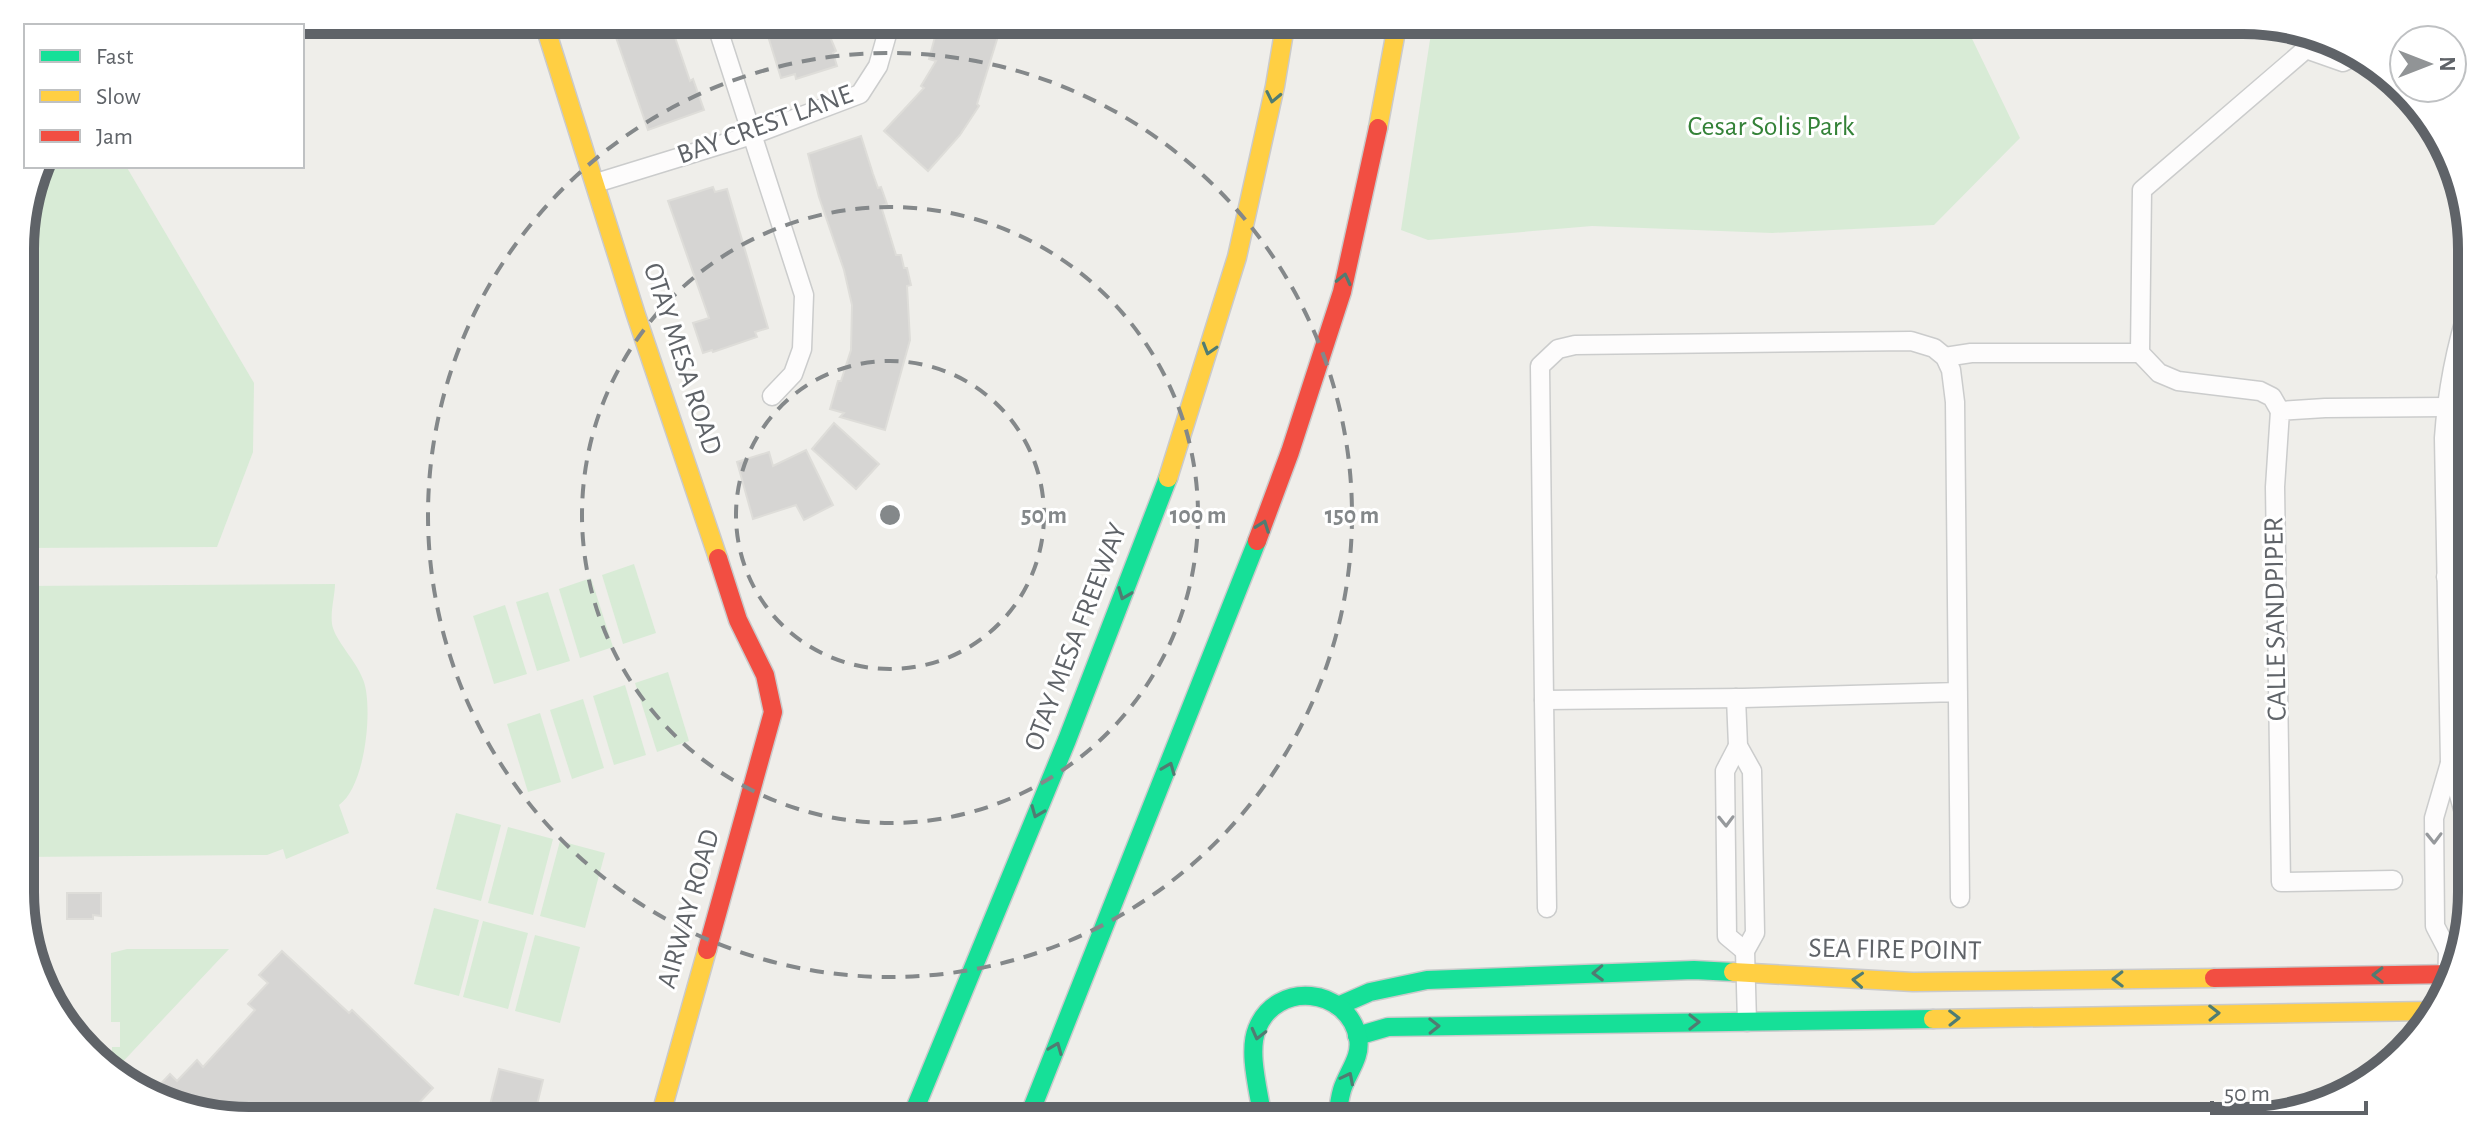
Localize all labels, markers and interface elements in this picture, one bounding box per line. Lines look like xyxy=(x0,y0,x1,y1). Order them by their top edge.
legend xyxy=(24,24,304,168)
north arrow xyxy=(2388,24,2468,104)
text: Fast xyxy=(96,45,134,69)
text: N xyxy=(2436,56,2458,72)
street label: BAY CREST LANE xyxy=(674,80,856,170)
text: Slow xyxy=(96,85,141,109)
one-way arrow xyxy=(1265,89,1282,103)
park label: Cesar Solis Park xyxy=(1688,113,1855,141)
text: Jam xyxy=(96,125,133,149)
street label: OTAY MESA ROAD xyxy=(638,260,726,458)
one-way arrow xyxy=(1335,273,1352,287)
one-way arrow xyxy=(1202,341,1218,355)
centre of rings xyxy=(876,501,904,529)
text: 50 m xyxy=(1021,504,1067,528)
text: 100 m xyxy=(1170,504,1226,528)
text: 150 m xyxy=(1325,504,1379,528)
street label: CALLE SANDPIPER xyxy=(2260,517,2292,721)
street label: OTAY MESA FREEWAY xyxy=(1020,519,1132,755)
one-way arrow xyxy=(1253,520,1270,534)
one-way arrow xyxy=(1117,586,1133,600)
one-way arrow xyxy=(1159,762,1176,776)
one-way arrow xyxy=(1030,804,1047,818)
one-way arrow xyxy=(1717,815,1734,828)
street label: AIRWAY ROAD xyxy=(653,826,725,992)
one-way arrow xyxy=(2425,832,2443,845)
street label: SEA FIRE POINT xyxy=(1808,934,1982,966)
one-way arrow xyxy=(1591,965,1604,982)
one-way arrow xyxy=(2371,966,2384,984)
one-way arrow xyxy=(2111,971,2124,988)
one-way arrow xyxy=(1851,972,1864,989)
one-way arrow xyxy=(2208,1005,2221,1022)
one-way arrow xyxy=(1948,1009,1961,1027)
one-way arrow xyxy=(1688,1013,1701,1031)
one-way arrow xyxy=(1428,1017,1441,1035)
one-way arrow xyxy=(1251,1027,1268,1040)
one-way arrow xyxy=(1047,1042,1063,1056)
scale bar xyxy=(2212,1065,2366,1115)
one-way arrow xyxy=(1338,1072,1354,1087)
text: 50 m xyxy=(2224,1082,2270,1106)

